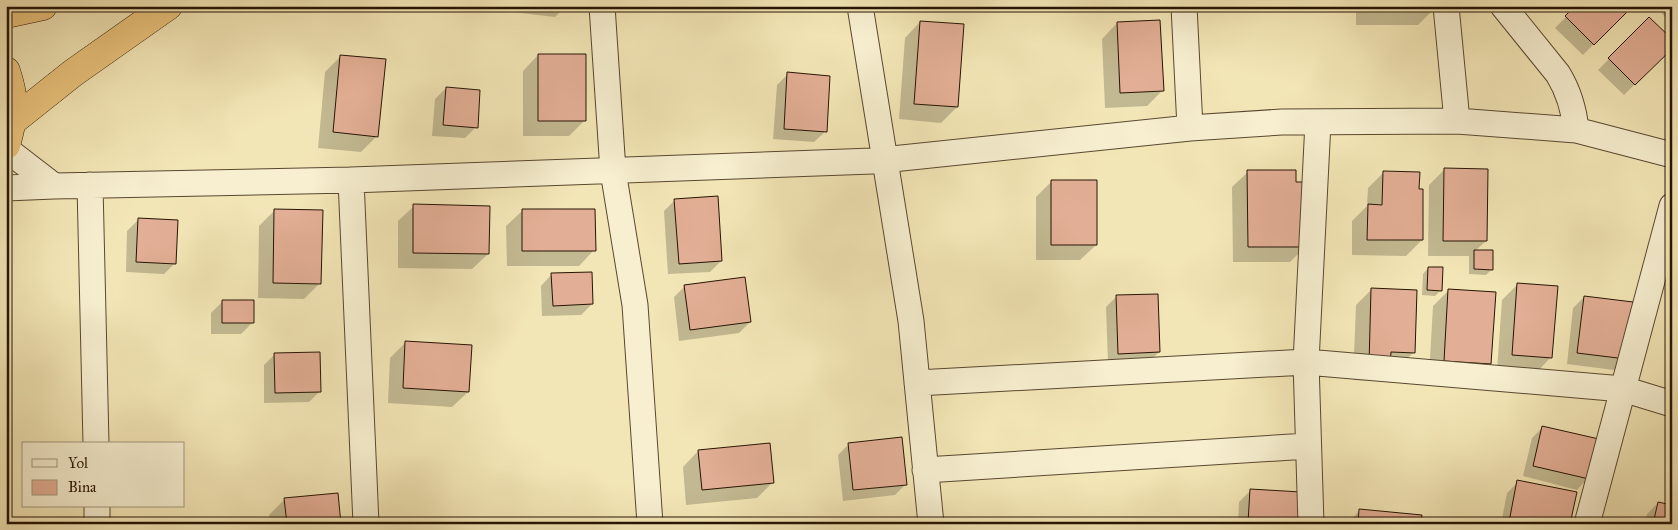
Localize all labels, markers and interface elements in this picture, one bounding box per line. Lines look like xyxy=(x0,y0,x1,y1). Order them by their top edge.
legend xyxy=(22,442,185,508)
text: Yol xyxy=(68,454,89,472)
text: Bina xyxy=(68,478,97,496)

